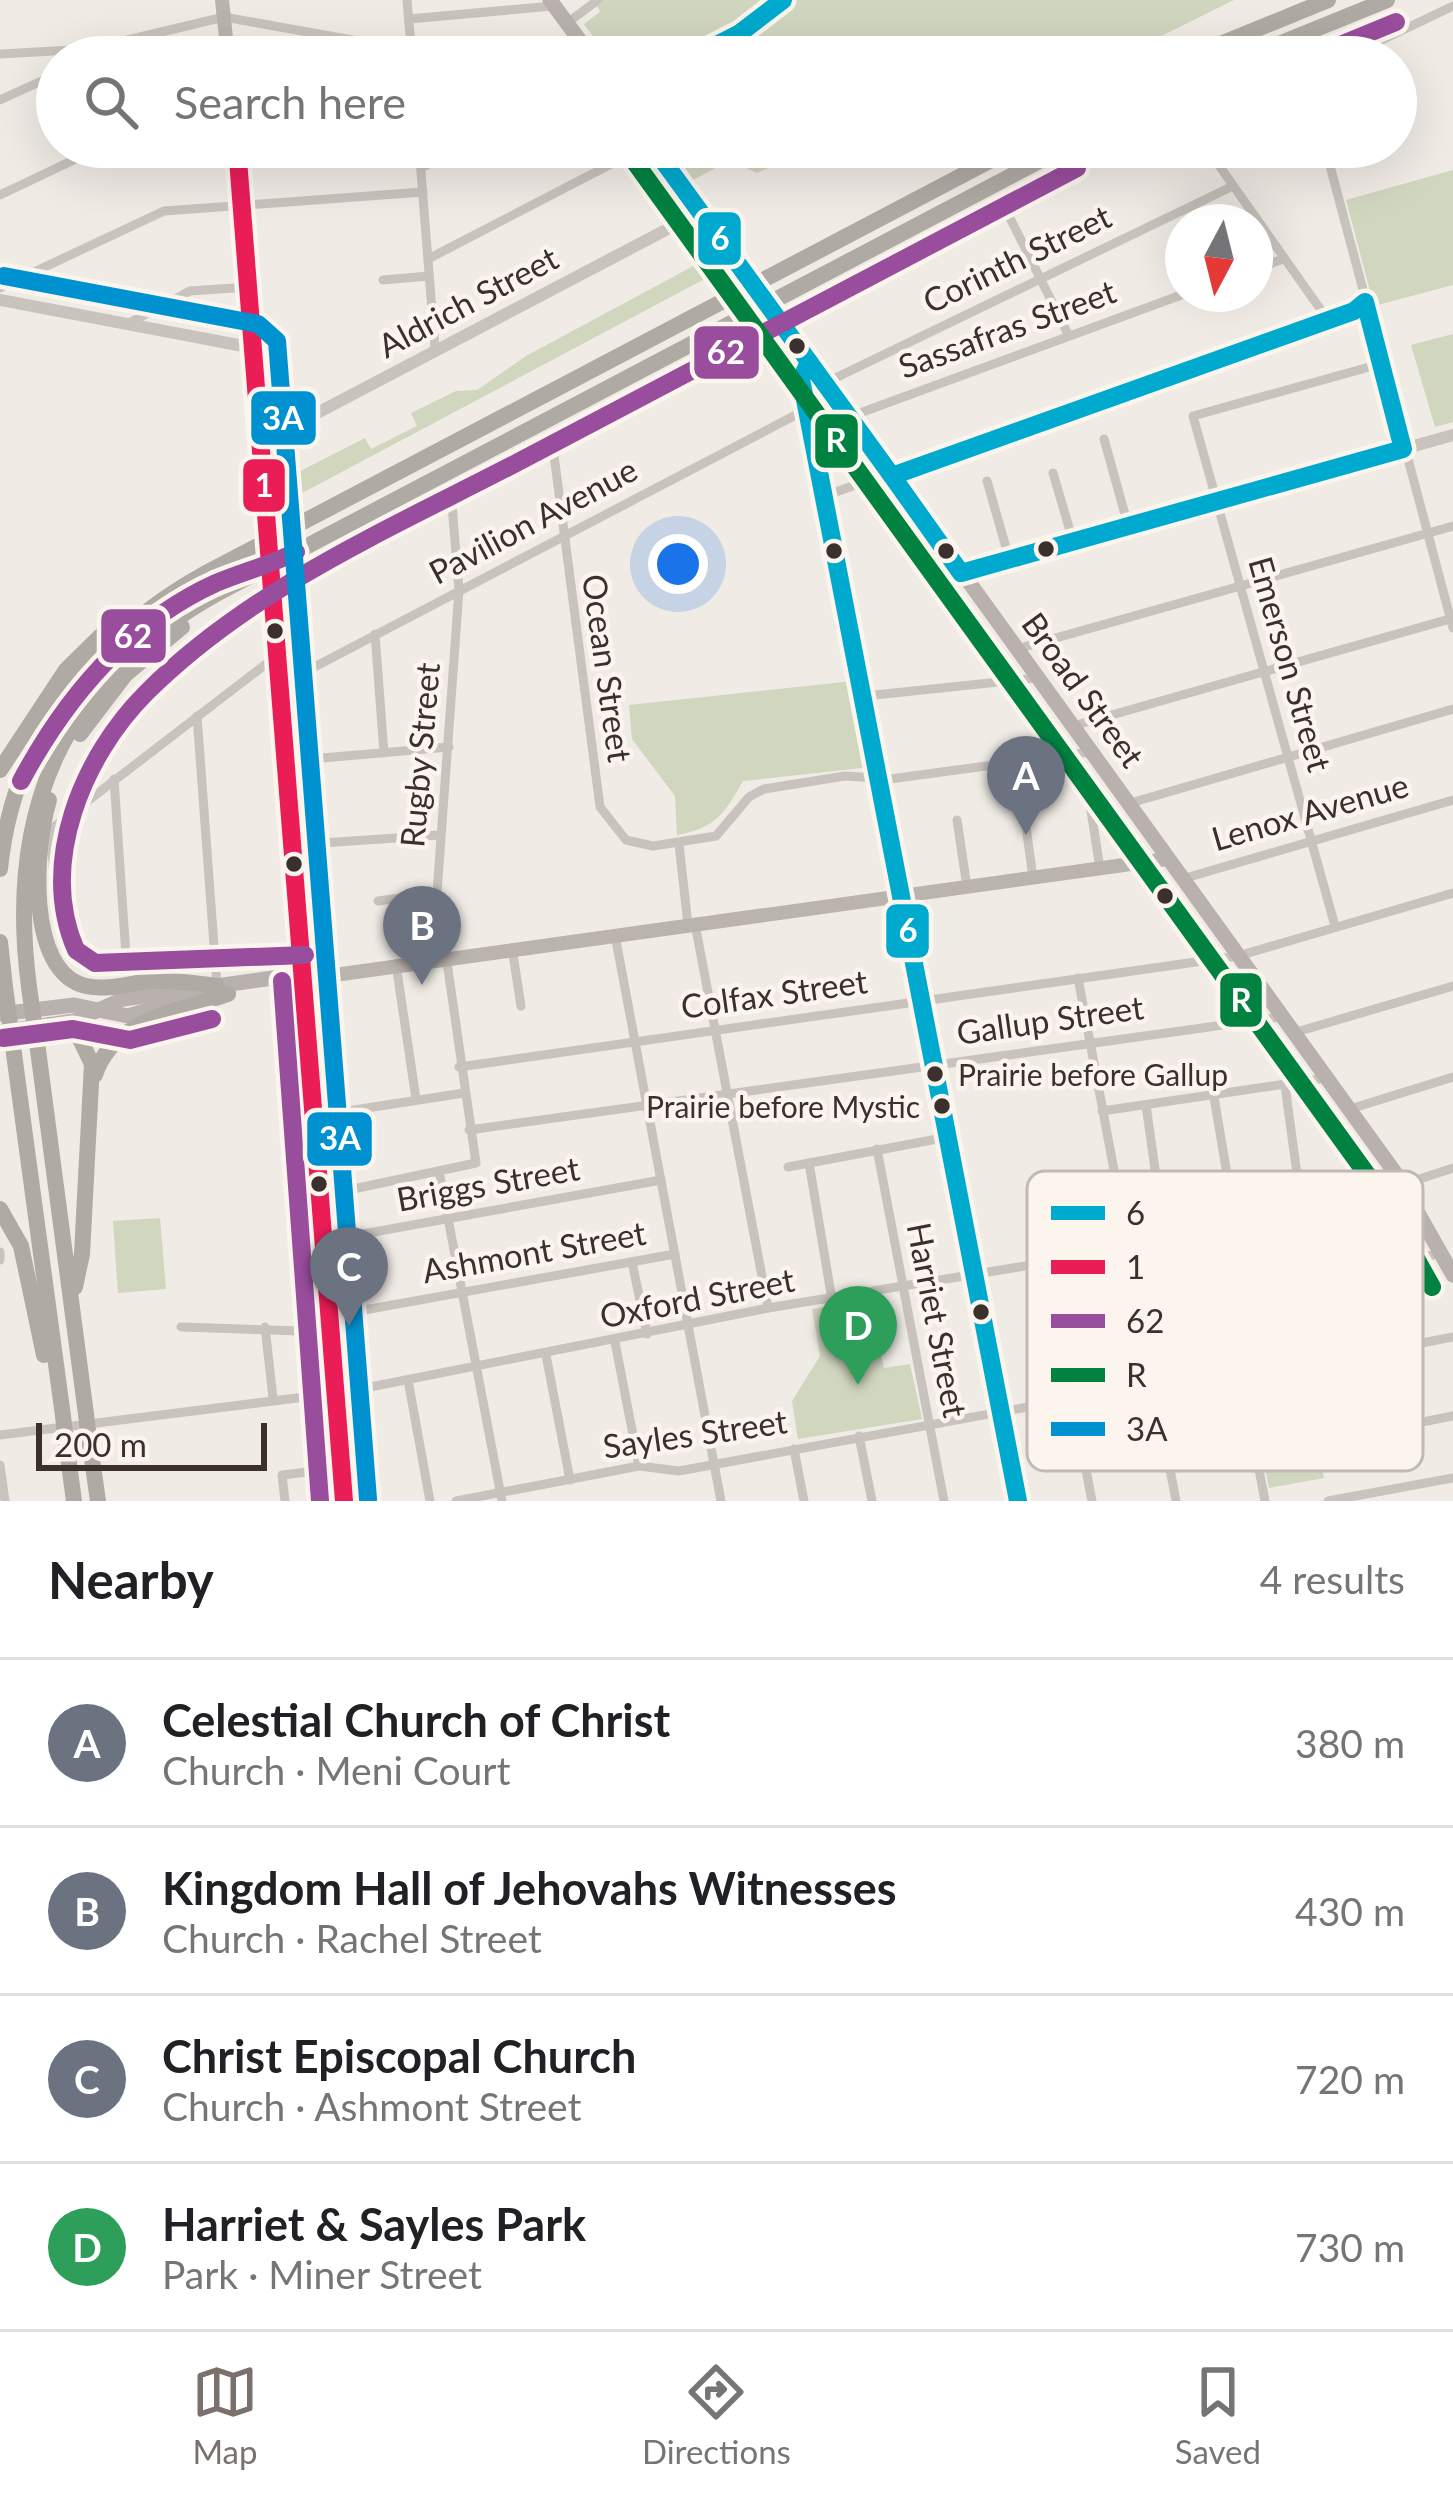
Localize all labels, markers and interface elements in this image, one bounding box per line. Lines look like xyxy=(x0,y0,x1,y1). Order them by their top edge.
search box xyxy=(36,36,1417,168)
icon: search xyxy=(78,69,144,135)
text: Search here xyxy=(174,75,406,129)
street label: Corinth Street xyxy=(916,195,1117,321)
north arrow xyxy=(1165,204,1273,312)
line badge: 6 xyxy=(696,210,743,267)
text: 6 xyxy=(710,217,730,257)
street label: Aldrich Street xyxy=(371,237,564,365)
street label: Sassafras Street xyxy=(893,270,1121,386)
line badge: 62 xyxy=(692,324,761,381)
text: 62 xyxy=(707,331,745,371)
unlabelled marker xyxy=(786,335,808,357)
line badge: 3A xyxy=(249,389,318,447)
text: 3A xyxy=(262,397,305,437)
line badge: R xyxy=(813,412,860,470)
text: R xyxy=(825,419,847,459)
street label: Pavilion Avenue xyxy=(422,449,643,592)
line badge: 1 xyxy=(241,457,287,514)
text: 1 xyxy=(254,464,274,504)
your location xyxy=(648,534,708,594)
unlabelled marker xyxy=(1035,538,1057,560)
unlabelled marker xyxy=(823,540,845,562)
unlabelled marker xyxy=(935,540,957,562)
street label: Emerson Street xyxy=(1241,552,1341,776)
street label: Ocean Street xyxy=(575,571,641,765)
street label: Broad Street xyxy=(1014,604,1153,775)
line badge: 62 xyxy=(99,607,168,665)
text: 62 xyxy=(114,615,152,655)
unlabelled marker xyxy=(264,620,286,642)
street label: Rugby Street xyxy=(391,661,447,849)
pin: A xyxy=(987,736,1065,835)
street label: Lenox Avenue xyxy=(1207,764,1413,858)
unlabelled marker xyxy=(283,853,305,875)
unlabelled marker xyxy=(1154,885,1176,907)
pin: B xyxy=(383,886,461,985)
line badge: 6 xyxy=(884,902,931,960)
text: 6 xyxy=(898,909,918,949)
street label: Colfax Street xyxy=(678,960,870,1026)
line badge: R xyxy=(1218,971,1264,1029)
text: R xyxy=(1230,979,1252,1019)
street label: Gallup Street xyxy=(954,986,1146,1052)
place label: Prairie before Gallup xyxy=(958,1056,1228,1092)
marker: Prairie before Gallup xyxy=(924,1063,946,1085)
place label: Prairie before Mystic xyxy=(646,1088,920,1124)
marker: Prairie before Mystic xyxy=(931,1095,953,1117)
line badge: 3A xyxy=(305,1110,374,1168)
text: 3A xyxy=(319,1117,362,1157)
street label: Briggs Street xyxy=(393,1147,582,1219)
legend xyxy=(1027,1171,1423,1471)
unlabelled marker xyxy=(308,1173,330,1195)
text: 6 xyxy=(1126,1192,1145,1232)
street label: Ashmont Street xyxy=(419,1212,649,1290)
street label: Harriet Street xyxy=(900,1219,976,1421)
pin: C xyxy=(310,1227,388,1326)
text: 1 xyxy=(1126,1246,1145,1286)
street label: Oxford Street xyxy=(596,1259,798,1335)
pin: D xyxy=(819,1286,897,1385)
text: 62 xyxy=(1126,1300,1164,1340)
unlabelled marker xyxy=(970,1301,992,1323)
text: R xyxy=(1126,1354,1147,1394)
street label: Sayles Street xyxy=(600,1400,790,1466)
text: 3A xyxy=(1126,1408,1168,1448)
scale bar xyxy=(36,1417,267,1470)
text: 200 m xyxy=(54,1424,147,1464)
text: Nearby xyxy=(48,1549,214,1610)
text: 4 results xyxy=(1260,1556,1405,1602)
text: Celestial Church of Christ xyxy=(162,1693,670,1747)
text: A xyxy=(73,1720,101,1766)
text: 380 m xyxy=(1295,1720,1405,1766)
text: Church · Meni Court xyxy=(162,1747,510,1793)
text: Kingdom Hall of Jehovahs Witnesses xyxy=(162,1861,897,1915)
text: B xyxy=(74,1888,100,1934)
text: 430 m xyxy=(1295,1888,1405,1934)
text: Church · Rachel Street xyxy=(162,1915,542,1961)
text: Christ Episcopal Church xyxy=(162,2029,636,2083)
text: C xyxy=(74,2056,100,2102)
text: 720 m xyxy=(1295,2056,1405,2102)
text: Church · Ashmont Street xyxy=(162,2083,582,2129)
text: Harriet & Sayles Park xyxy=(162,2197,586,2251)
text: D xyxy=(72,2224,102,2270)
text: 730 m xyxy=(1295,2224,1405,2270)
text: Park · Miner Street xyxy=(162,2251,482,2297)
tab: Map xyxy=(192,2359,258,2471)
tab: Directions xyxy=(642,2359,791,2471)
tab: Saved xyxy=(1175,2359,1261,2471)

